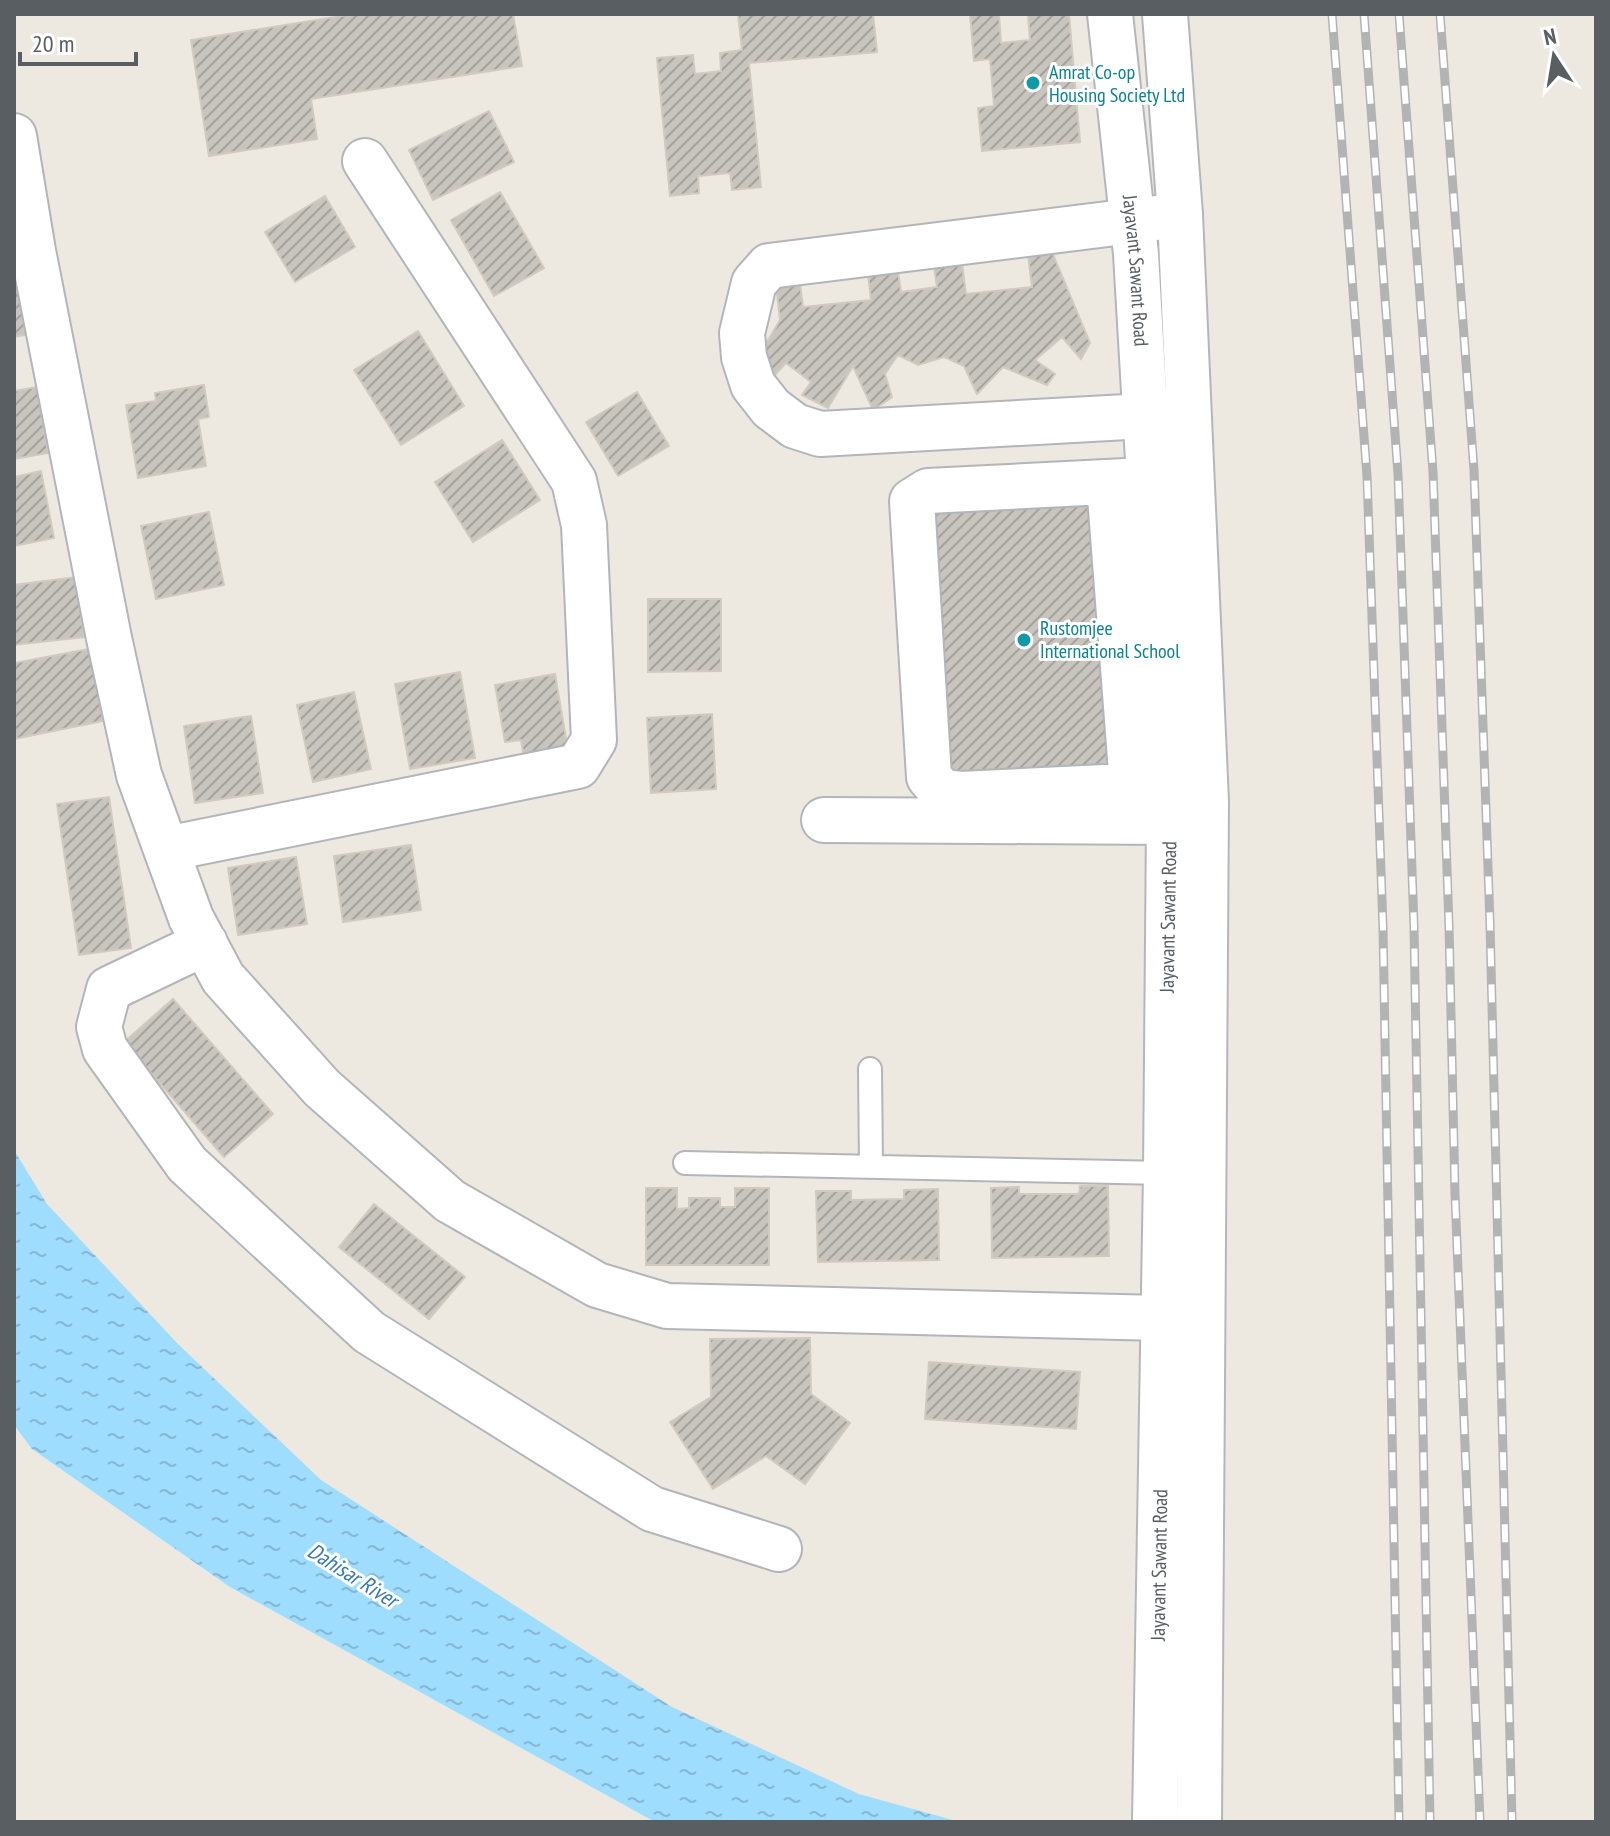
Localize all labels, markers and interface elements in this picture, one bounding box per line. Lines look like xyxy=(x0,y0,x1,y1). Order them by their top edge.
scale bar xyxy=(20,16,136,66)
north arrow xyxy=(1514,16,1594,96)
text: N xyxy=(1541,22,1559,51)
text: 20 m xyxy=(32,28,74,59)
place label: Amrat Co-op Housing Society Ltd xyxy=(1049,59,1185,108)
marker: Amrat Co-op Housing Society Ltd xyxy=(1024,74,1042,92)
street label: Jayavant Sawant Road xyxy=(1117,193,1154,347)
place label: Rustomjee International School xyxy=(1040,615,1180,664)
marker: Rustomjee International School xyxy=(1015,631,1033,649)
street label: Jayavant Sawant Road xyxy=(1154,841,1182,994)
street label: Jayavant Sawant Road xyxy=(1145,1489,1173,1642)
water label: Dahisar River xyxy=(303,1536,406,1615)

